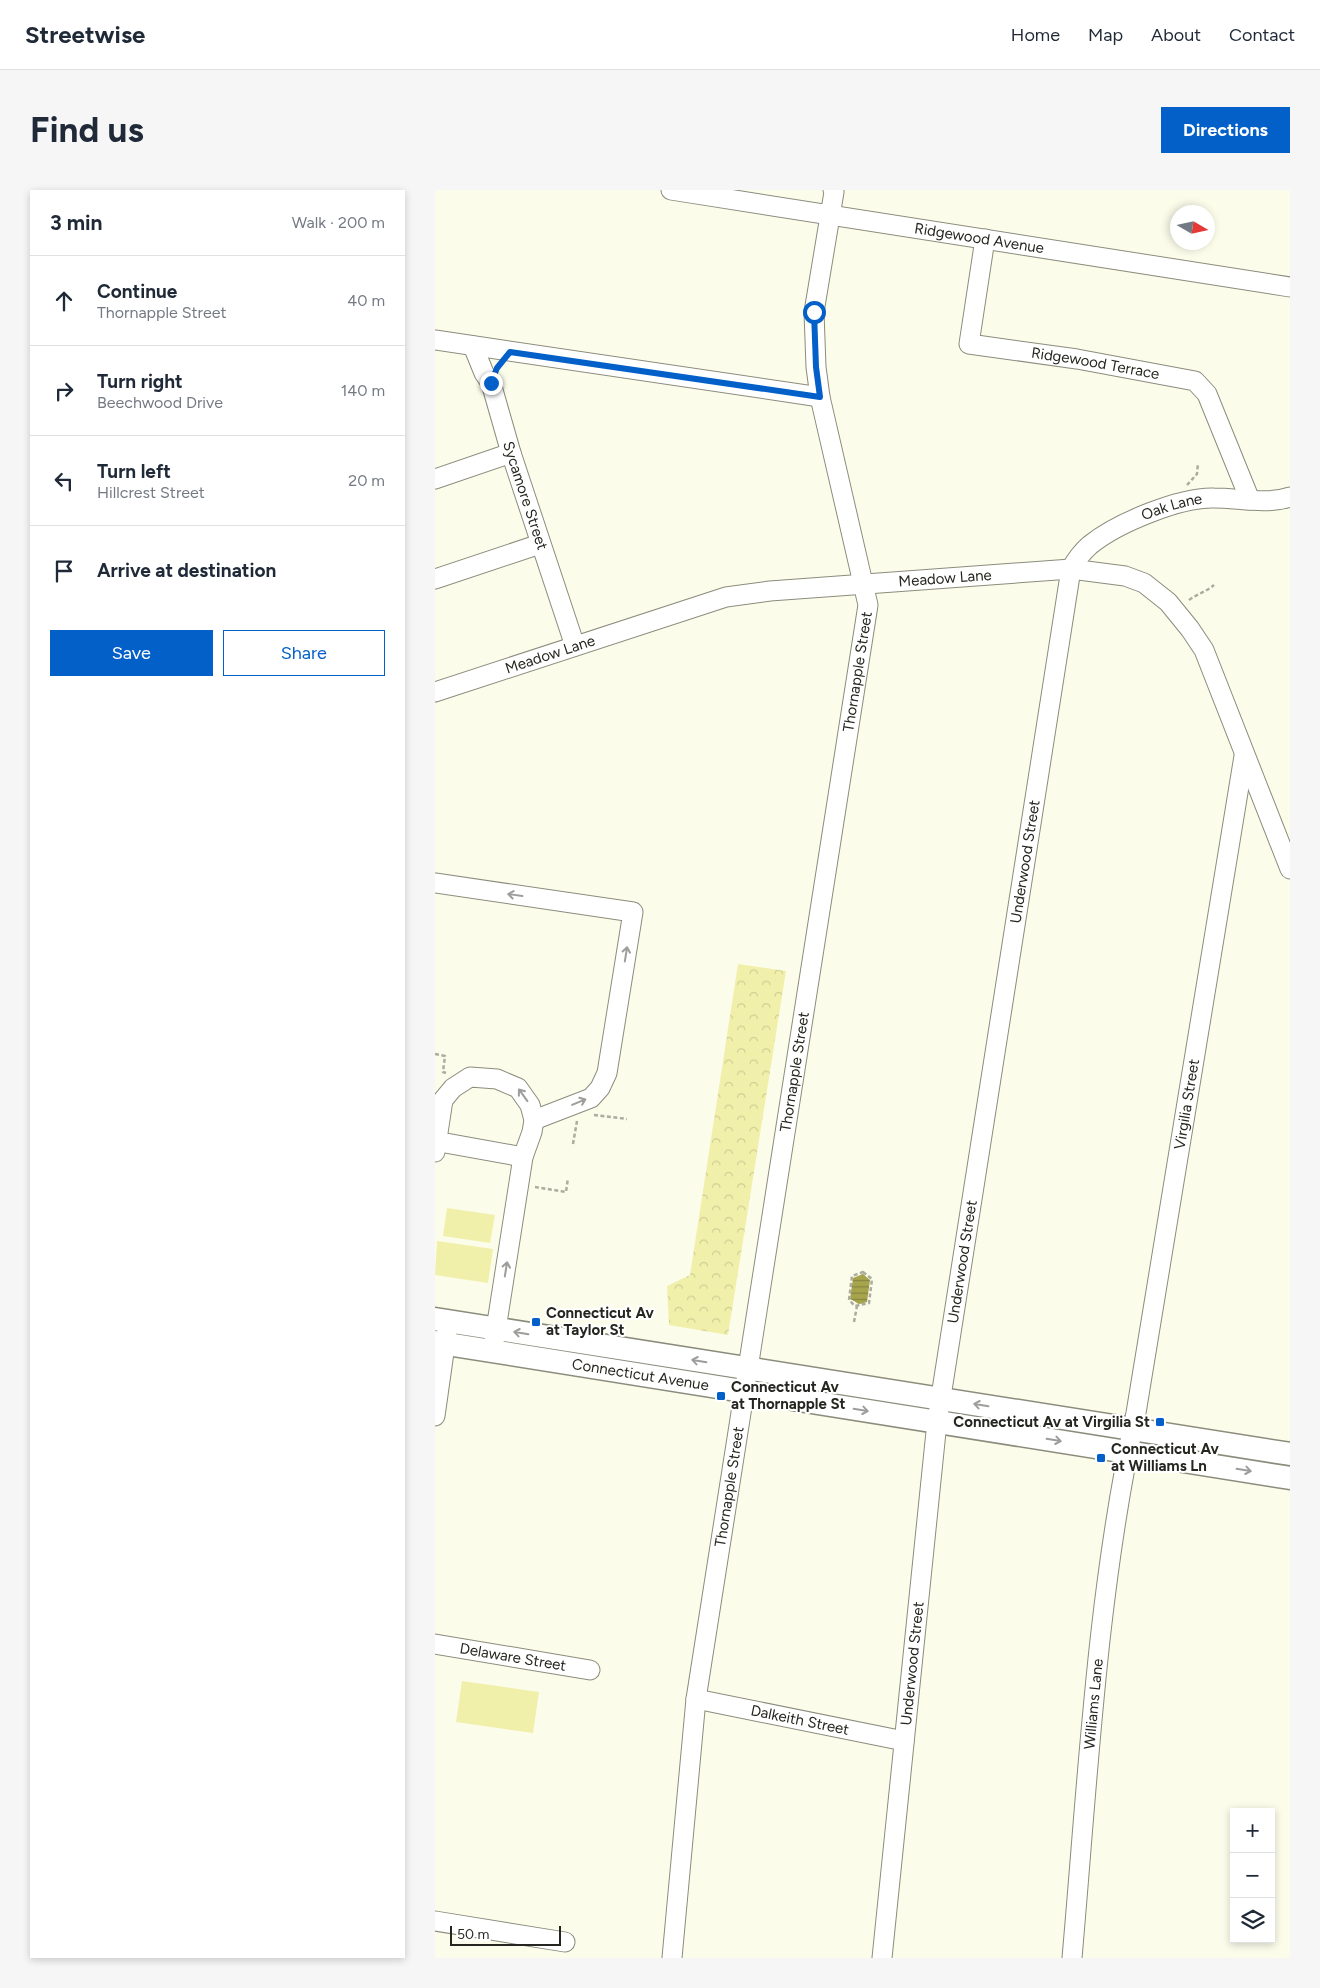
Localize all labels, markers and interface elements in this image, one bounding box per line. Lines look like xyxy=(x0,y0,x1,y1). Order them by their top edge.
text: Streetwise xyxy=(25,20,145,49)
text: Home xyxy=(1011,24,1060,46)
text: Map xyxy=(1088,24,1123,46)
text: About xyxy=(1151,24,1201,46)
text: Contact xyxy=(1229,24,1295,46)
button: Directions xyxy=(1161,107,1290,153)
text: Find us xyxy=(30,109,144,151)
north arrow xyxy=(1170,205,1215,250)
text: 3 min xyxy=(50,210,102,235)
text: Walk · 200 m xyxy=(292,213,385,232)
street label: Ridgewood Avenue xyxy=(913,219,1045,257)
text: Continue xyxy=(97,280,177,303)
icon: ahead xyxy=(50,287,78,315)
text: 40 m xyxy=(347,291,385,310)
route start xyxy=(803,301,826,324)
text: Thornapple Street xyxy=(97,303,226,322)
street label: Ridgewood Terrace xyxy=(1030,344,1161,383)
text: Turn right xyxy=(97,370,183,393)
route end xyxy=(480,372,503,395)
icon: right xyxy=(50,377,78,405)
text: 140 m xyxy=(341,381,385,400)
text: Beechwood Drive xyxy=(97,393,223,412)
street label: Sycamore Street xyxy=(499,439,552,552)
text: Turn left xyxy=(97,460,171,483)
icon: left xyxy=(50,467,78,495)
text: 20 m xyxy=(348,471,385,490)
text: Hillcrest Street xyxy=(97,483,205,502)
street label: Oak Lane xyxy=(1139,490,1203,524)
icon: arrive xyxy=(50,557,78,585)
text: Arrive at destination xyxy=(97,559,276,582)
street label: Meadow Lane xyxy=(898,566,992,591)
street label: Thornapple Street xyxy=(839,610,876,733)
button: Save xyxy=(50,630,213,676)
button: Share xyxy=(223,630,385,676)
street label: Meadow Lane xyxy=(503,631,597,677)
street label: Underwood Street xyxy=(1006,798,1044,925)
one-way arrow xyxy=(507,889,523,899)
one-way arrow xyxy=(622,947,632,963)
street label: Thornapple Street xyxy=(776,1010,813,1133)
street label: Virgilia Street xyxy=(1170,1057,1203,1151)
one-way arrow xyxy=(518,1088,528,1102)
one-way arrow xyxy=(571,1097,586,1106)
street label: Underwood Street xyxy=(944,1199,981,1325)
one-way arrow xyxy=(501,1261,511,1277)
place label: Connecticut Av at Taylor St xyxy=(546,1304,654,1339)
marker: Connecticut Av at Taylor St xyxy=(530,1316,542,1328)
one-way arrow xyxy=(514,1328,530,1338)
street label: Connecticut Avenue xyxy=(571,1355,710,1394)
one-way arrow xyxy=(691,1355,707,1365)
place label: Connecticut Av at Thornapple St xyxy=(731,1378,846,1413)
marker: Connecticut Av at Thornapple St xyxy=(715,1390,727,1402)
one-way arrow xyxy=(973,1400,989,1410)
one-way arrow xyxy=(852,1405,868,1415)
place label: Connecticut Av at Virgilia St xyxy=(953,1413,1150,1431)
marker: Connecticut Av at Virgilia St xyxy=(1154,1416,1166,1428)
street label: Thornapple Street xyxy=(711,1425,748,1548)
one-way arrow xyxy=(1046,1436,1062,1446)
place label: Connecticut Av at Williams Ln xyxy=(1111,1440,1219,1475)
marker: Connecticut Av at Williams Ln xyxy=(1095,1452,1107,1464)
one-way arrow xyxy=(1236,1466,1252,1476)
street label: Underwood Street xyxy=(897,1600,928,1726)
street label: Delaware Street xyxy=(458,1639,568,1675)
street label: Williams Lane xyxy=(1080,1658,1107,1750)
street label: Dalkeith Street xyxy=(749,1701,851,1739)
map controls xyxy=(1230,1808,1275,1943)
button: + xyxy=(1230,1808,1275,1853)
button: − xyxy=(1230,1853,1275,1898)
button: layers xyxy=(1230,1898,1275,1943)
scale bar xyxy=(450,1923,561,1946)
text: 50 m xyxy=(457,1926,489,1943)

